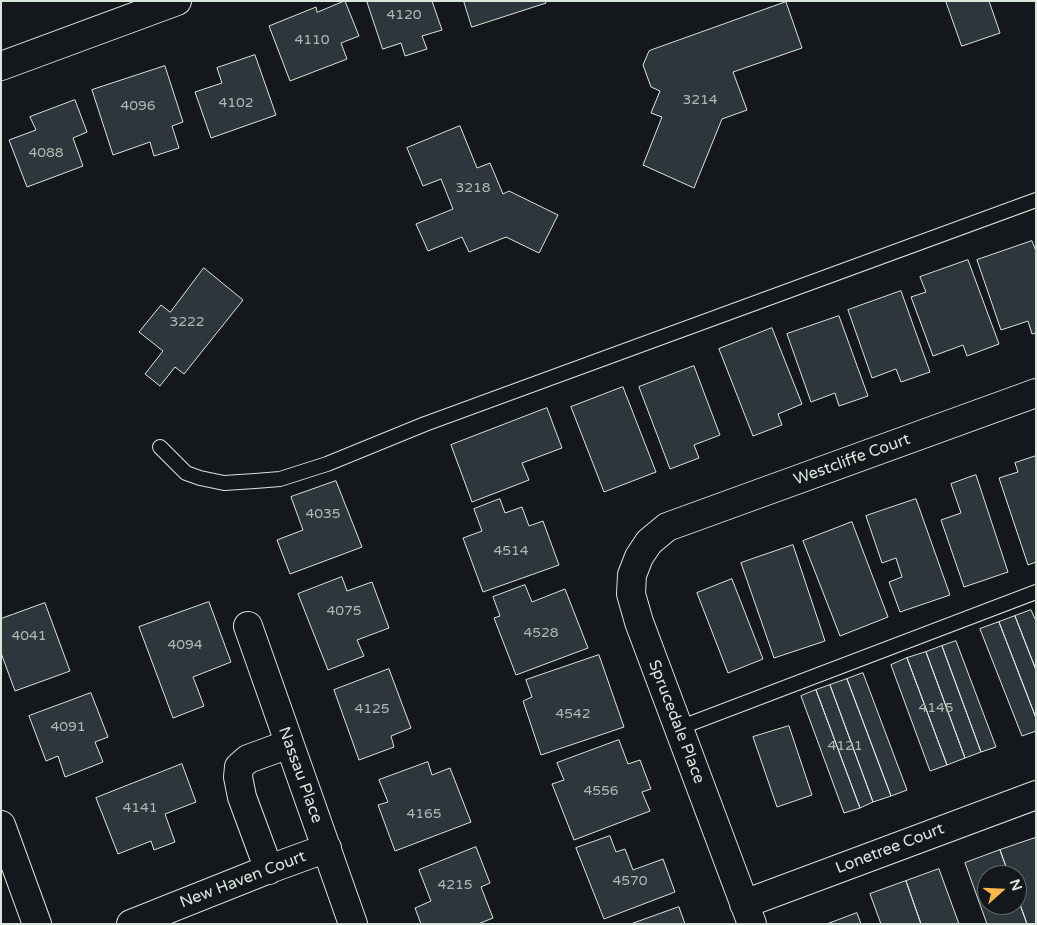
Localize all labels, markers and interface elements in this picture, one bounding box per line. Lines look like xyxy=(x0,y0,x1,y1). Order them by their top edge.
house number: 4120 xyxy=(386,7,422,23)
house number: 4110 xyxy=(294,32,330,48)
house number: 3214 xyxy=(682,92,718,108)
house number: 4102 xyxy=(218,95,254,111)
house number: 4096 xyxy=(120,98,156,114)
house number: 4088 xyxy=(28,145,64,161)
house number: 3218 xyxy=(455,180,491,196)
house number: 3222 xyxy=(169,314,205,330)
street label: Westcliffe Court xyxy=(791,430,913,490)
house number: 4035 xyxy=(305,506,341,522)
house number: 4514 xyxy=(493,543,529,559)
house number: 4075 xyxy=(326,603,362,619)
house number: 4528 xyxy=(523,625,559,641)
house number: 4041 xyxy=(11,628,47,644)
house number: 4094 xyxy=(167,637,203,653)
street label: Sprucedale Place xyxy=(644,658,708,786)
house number: 4145 xyxy=(918,700,954,716)
house number: 4125 xyxy=(354,701,390,717)
house number: 4542 xyxy=(555,706,591,722)
house number: 4091 xyxy=(50,719,86,735)
street label: Nassau Place xyxy=(274,724,326,826)
house number: 4121 xyxy=(827,738,863,754)
house number: 4556 xyxy=(583,783,619,799)
house number: 4141 xyxy=(122,800,158,816)
house number: 4165 xyxy=(406,806,442,822)
street label: Lonetree Court xyxy=(833,820,947,878)
street label: New Haven Court xyxy=(177,847,309,913)
north arrow xyxy=(977,865,1027,915)
house number: 4570 xyxy=(612,873,648,889)
house number: 4215 xyxy=(437,877,473,893)
text: N xyxy=(1006,877,1026,893)

